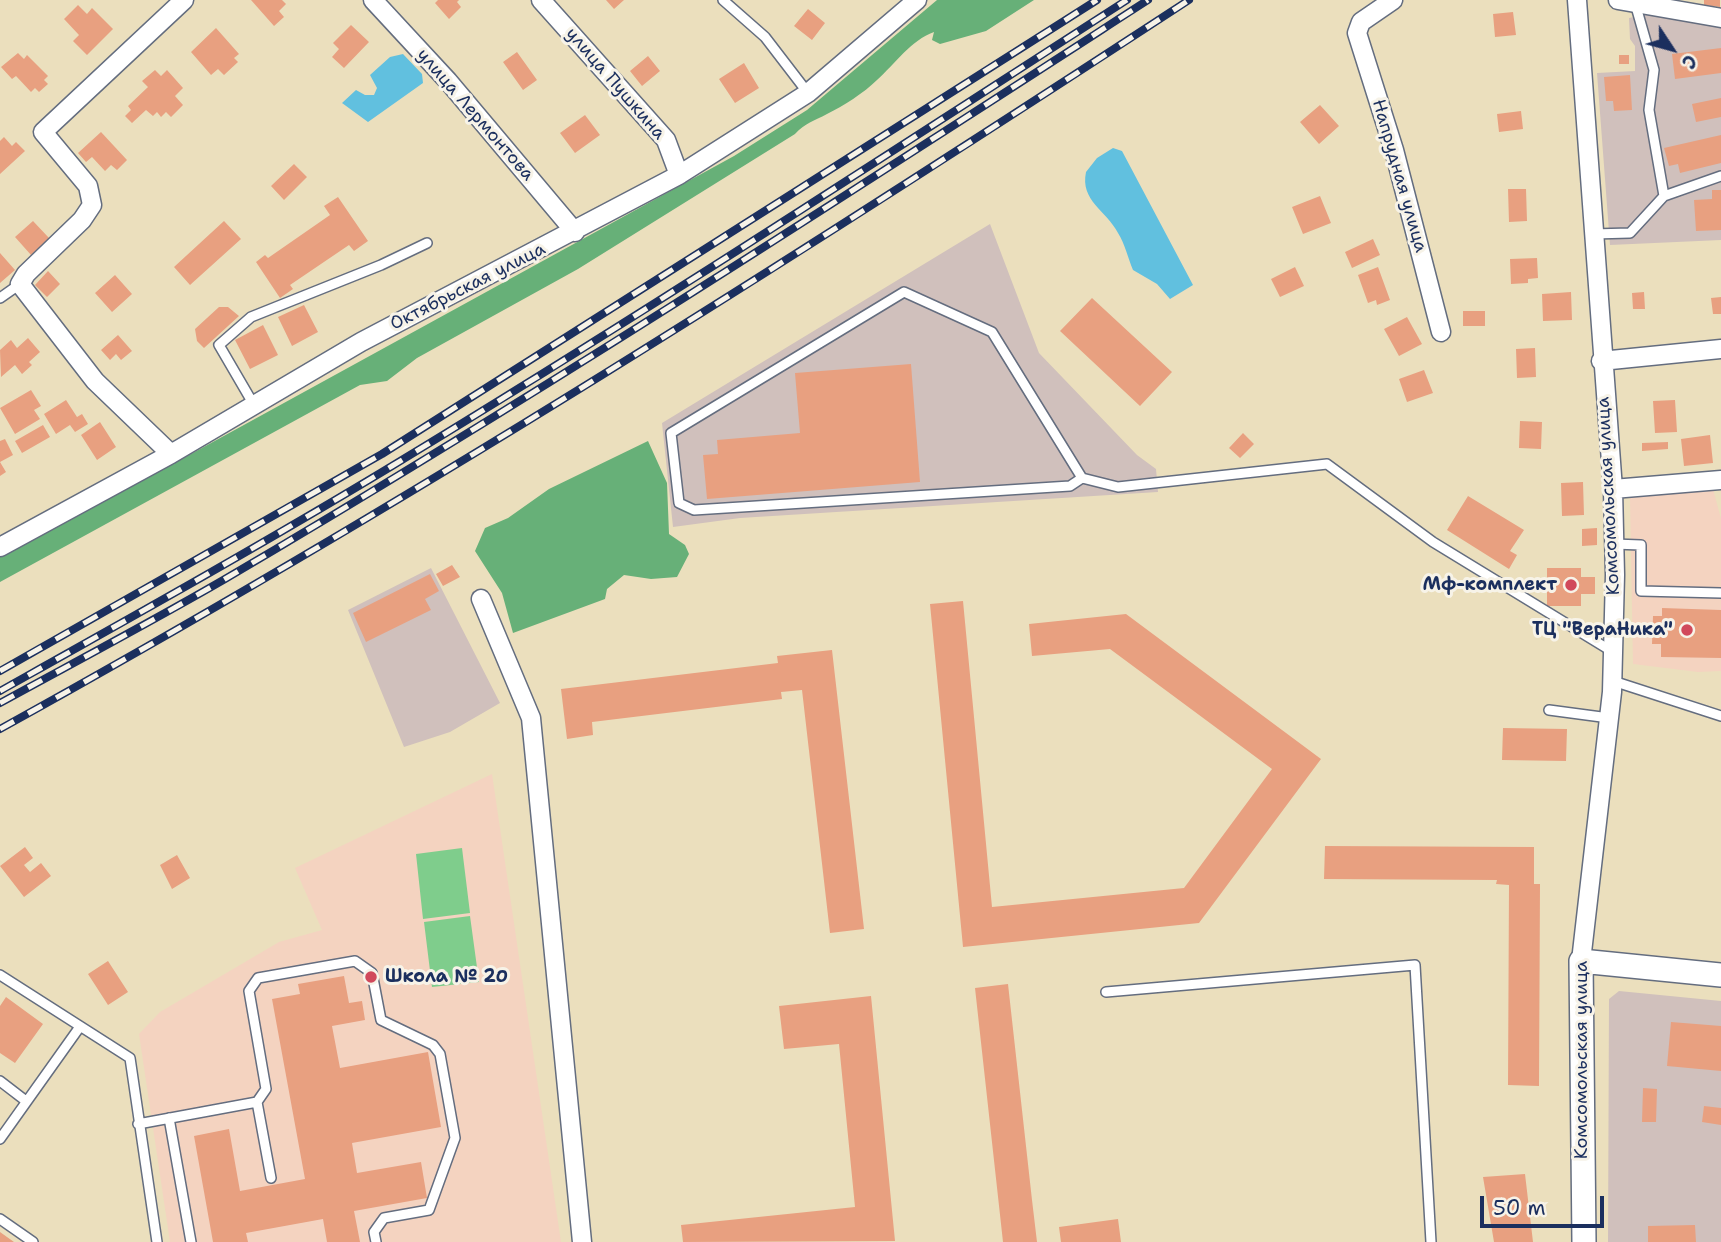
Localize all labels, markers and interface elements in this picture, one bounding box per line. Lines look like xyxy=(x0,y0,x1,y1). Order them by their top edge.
north arrow xyxy=(1637,14,1707,84)
street label: улица Пушкина xyxy=(561,24,669,144)
street label: улица Лермонтова xyxy=(412,44,538,186)
text: С xyxy=(1676,50,1703,74)
street label: Напрудная улица xyxy=(1367,97,1431,255)
street label: Октябрьская улица xyxy=(387,238,549,336)
street label: Комсомольская улица xyxy=(1593,396,1625,596)
place label: Мф-комплект xyxy=(1423,574,1557,596)
marker: Мф-комплект xyxy=(1563,577,1579,593)
place label: ТЦ "ВераНика" xyxy=(1532,619,1673,641)
marker: ТЦ "ВераНика" xyxy=(1679,622,1695,638)
street label: Комсомольская улица xyxy=(1571,961,1593,1159)
place label: Школа № 20 xyxy=(385,966,508,988)
marker: Школа № 20 xyxy=(363,969,379,985)
scale bar xyxy=(1483,1182,1607,1226)
text: 50 m xyxy=(1493,1194,1546,1222)

